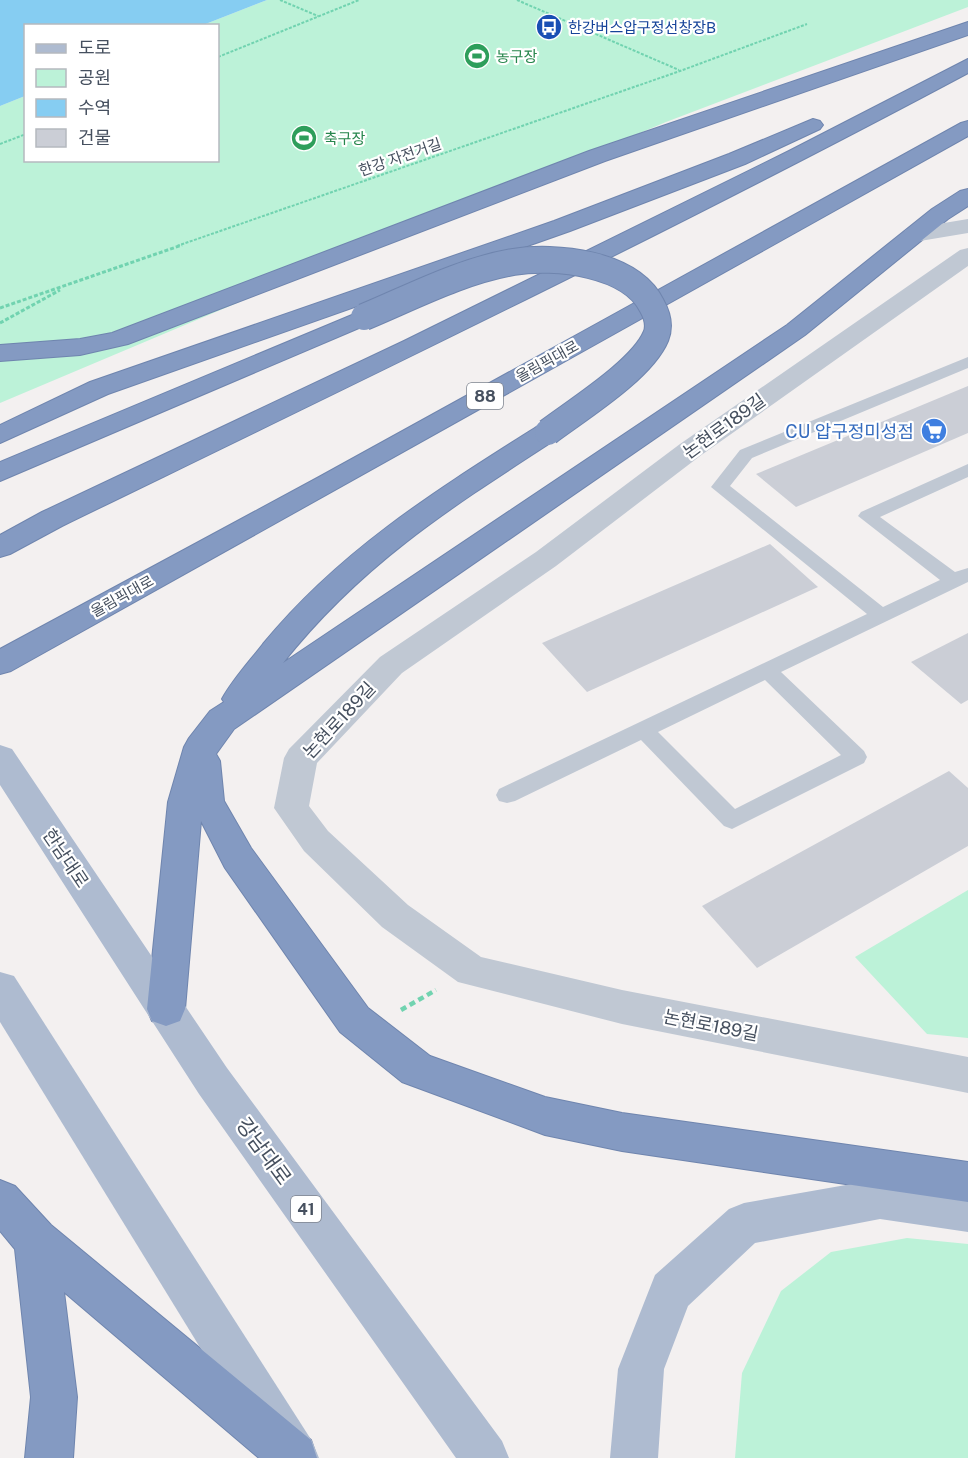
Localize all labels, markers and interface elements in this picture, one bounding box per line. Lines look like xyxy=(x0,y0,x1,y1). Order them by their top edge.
bus stop icon: 한강버스압구정선창장B xyxy=(534,12,564,42)
place label: 한강버스압구정선창장B xyxy=(568,19,716,36)
legend xyxy=(24,24,219,162)
text: 도로 xyxy=(78,37,111,58)
sports icon: 농구장 xyxy=(462,41,492,71)
place label: 농구장 xyxy=(496,48,538,65)
text: 공원 xyxy=(78,67,111,88)
text: 수역 xyxy=(78,97,111,118)
sports icon: 축구장 xyxy=(289,123,319,153)
text: 건물 xyxy=(78,127,111,148)
place label: 축구장 xyxy=(324,130,366,147)
street label: 한강 자전거길 xyxy=(356,135,444,179)
street label: 올림픽대로 xyxy=(513,337,581,385)
road number: 88 xyxy=(467,383,503,409)
street label: 논현로189길 xyxy=(679,389,769,463)
supermarket icon: CU 압구정미성점 xyxy=(919,416,949,446)
place label: CU 압구정미성점 xyxy=(785,421,914,442)
street label: 올림픽대로 xyxy=(88,572,156,620)
street label: 논현로189길 xyxy=(298,678,380,762)
street label: 한남대로 xyxy=(39,825,93,891)
street label: 논현로189길 xyxy=(662,1006,760,1044)
street label: 강남대로 xyxy=(231,1112,297,1190)
road number: 41 xyxy=(291,1196,321,1222)

